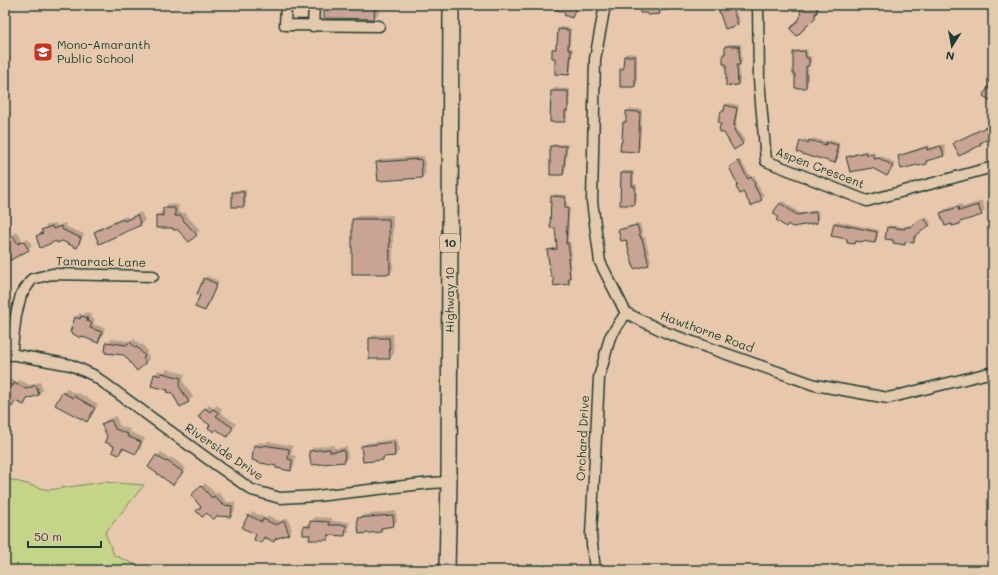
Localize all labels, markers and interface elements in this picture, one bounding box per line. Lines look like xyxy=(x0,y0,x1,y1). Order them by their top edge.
north arrow xyxy=(932,26,972,66)
place label: Mono-Amaranth Public School xyxy=(57,36,150,66)
school or university icon: Mono-Amaranth Public School xyxy=(32,41,54,63)
text: N xyxy=(944,48,956,64)
street label: Aspen Crescent xyxy=(774,143,867,191)
road number: 10 xyxy=(440,234,460,252)
street label: Tamarack Lane xyxy=(56,252,146,270)
street label: Highway 10 xyxy=(441,267,457,333)
street label: Hawthorne Road xyxy=(658,307,757,356)
street label: Orchard Drive xyxy=(572,395,592,481)
street label: Riverside Drive xyxy=(182,419,267,483)
scale bar xyxy=(28,523,101,549)
text: 50 m xyxy=(34,528,62,544)

